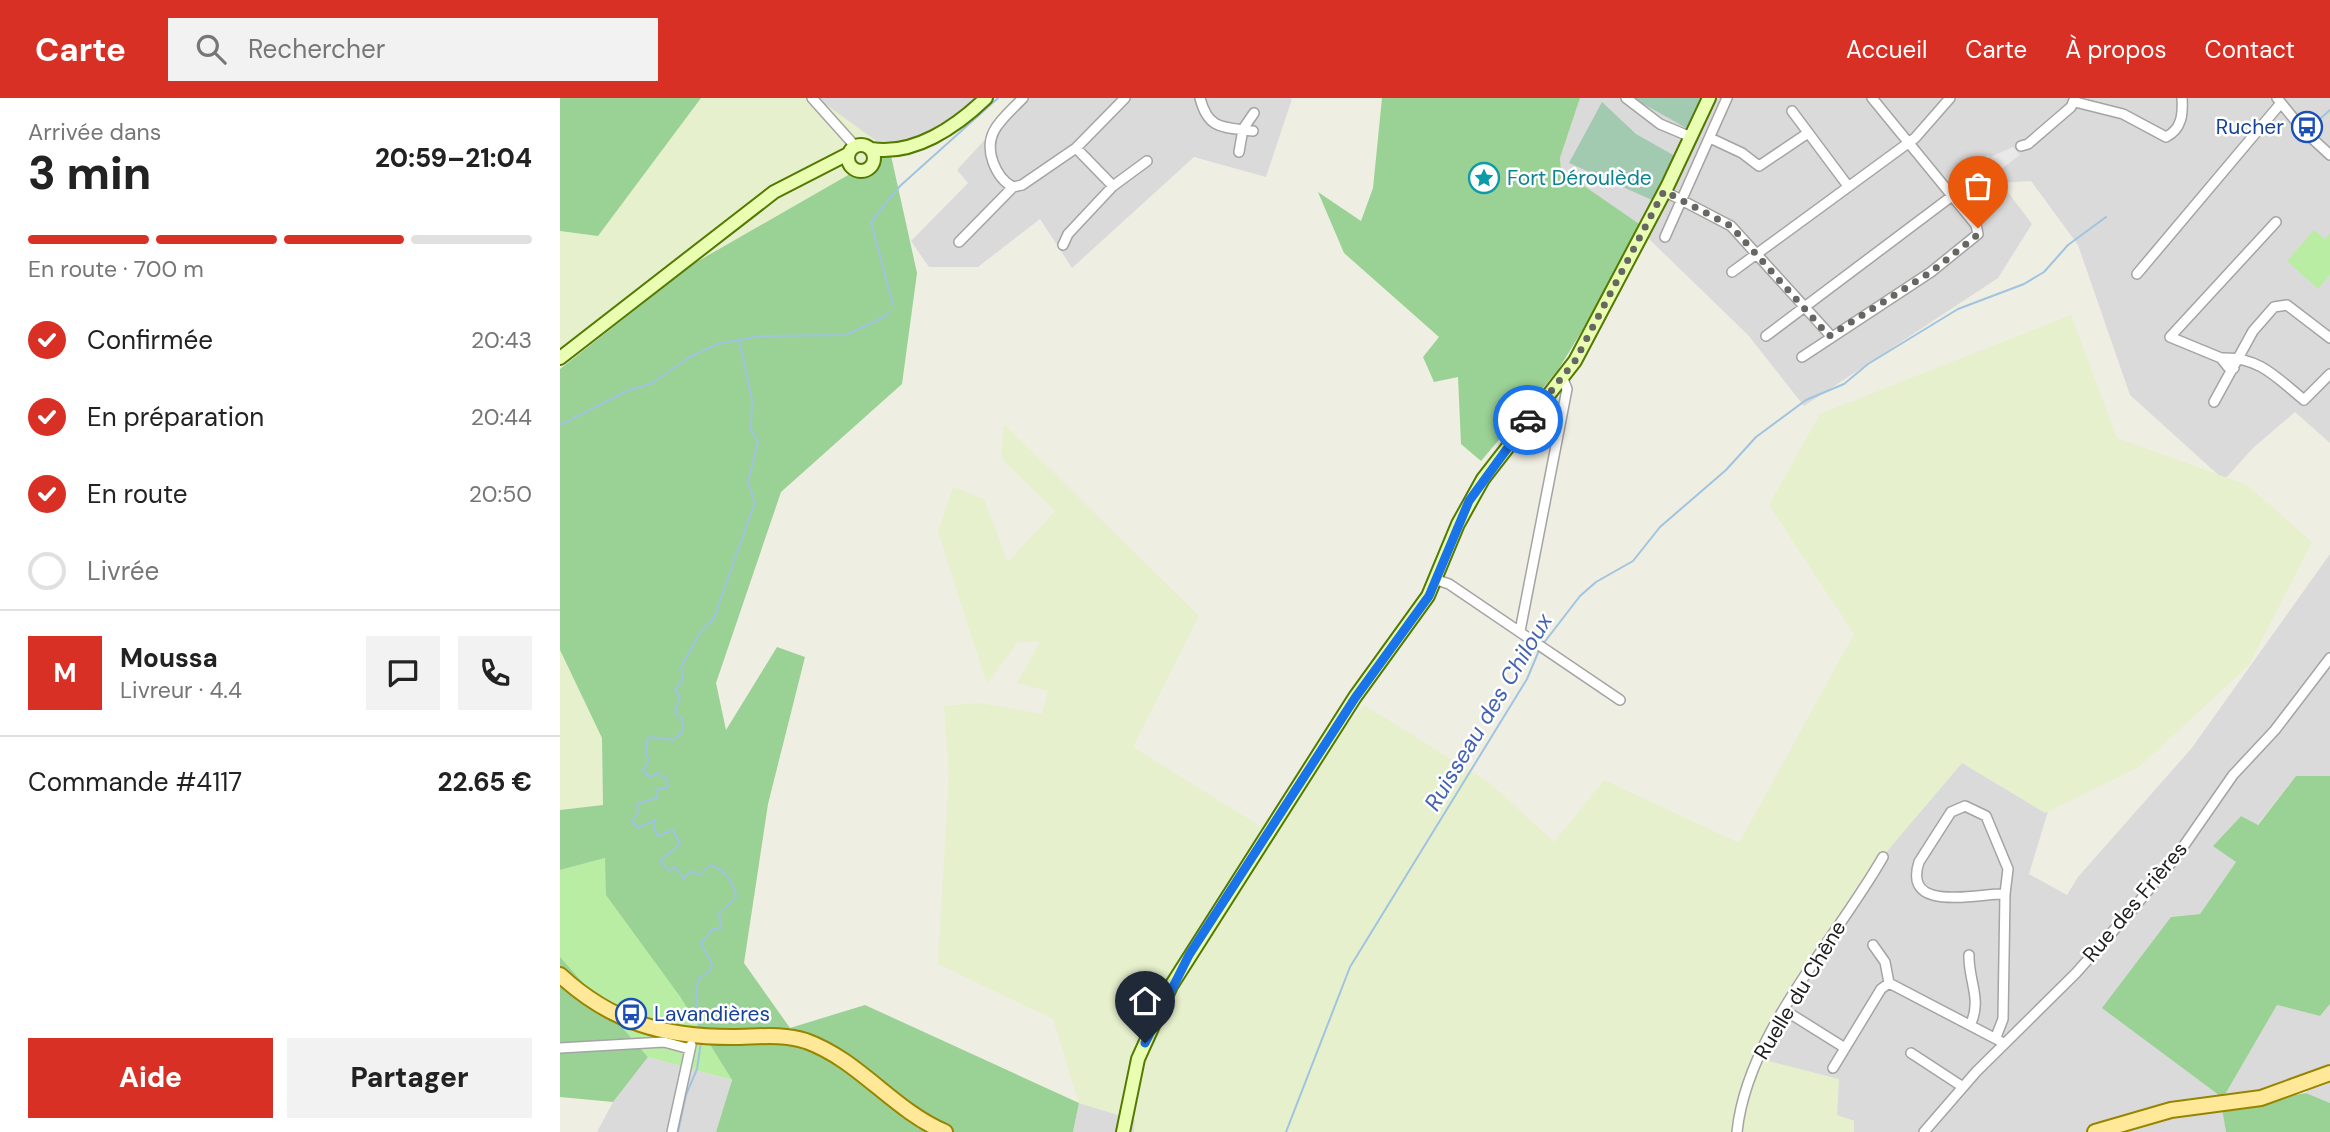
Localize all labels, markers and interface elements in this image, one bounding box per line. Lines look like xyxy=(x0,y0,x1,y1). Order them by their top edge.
search box xyxy=(168,18,658,81)
text: Carte xyxy=(35,28,126,71)
icon: search xyxy=(192,30,230,68)
text: Rechercher xyxy=(248,32,385,66)
text: Accueil xyxy=(1846,34,1927,65)
text: Carte xyxy=(1965,34,2027,65)
text: À propos xyxy=(2065,34,2167,65)
text: Contact xyxy=(2205,34,2295,65)
bus stop icon: Rucher xyxy=(2290,110,2324,144)
place label: Rucher xyxy=(2216,113,2284,141)
text: Arrivée dans xyxy=(28,117,161,147)
text: 20:59–21:04 xyxy=(375,141,532,175)
text: 3 min xyxy=(28,143,151,203)
pin xyxy=(1948,156,2008,228)
place icon: Fort Déroulède xyxy=(1467,161,1501,195)
place label: Fort Déroulède xyxy=(1507,164,1652,192)
icon: bag xyxy=(1959,167,1997,205)
text: En route · 700 m xyxy=(28,254,204,284)
icon: check xyxy=(28,321,66,359)
text: Confirmée xyxy=(87,323,213,357)
text: 20:43 xyxy=(471,325,532,355)
courier xyxy=(1493,385,1563,455)
icon: check xyxy=(28,398,66,436)
text: En préparation xyxy=(87,400,264,434)
icon: car xyxy=(1509,401,1547,439)
text: 20:44 xyxy=(471,402,532,432)
icon: check xyxy=(28,475,66,513)
text: En route xyxy=(87,477,188,511)
text: 20:50 xyxy=(469,479,532,509)
text: Livrée xyxy=(87,554,159,588)
water label: Ruisseau des Chiloux xyxy=(1417,607,1559,816)
button: chat xyxy=(366,636,440,710)
button: phone xyxy=(458,636,532,710)
text: Moussa xyxy=(120,641,218,675)
text: M xyxy=(53,656,77,690)
text: Livreur · 4.4 xyxy=(120,675,242,705)
text: Commande #4117 xyxy=(28,765,242,799)
text: 22.65 € xyxy=(437,765,532,799)
street label: Rue des Frières xyxy=(2076,836,2194,968)
street label: Ruelle du Chêne xyxy=(1748,915,1853,1065)
pin xyxy=(1115,971,1175,1043)
icon: home xyxy=(1126,982,1164,1020)
bus stop icon: Lavandières xyxy=(614,997,648,1031)
place label: Lavandières xyxy=(654,1000,770,1028)
button: Aide xyxy=(28,1038,273,1118)
button: Partager xyxy=(287,1038,532,1118)

